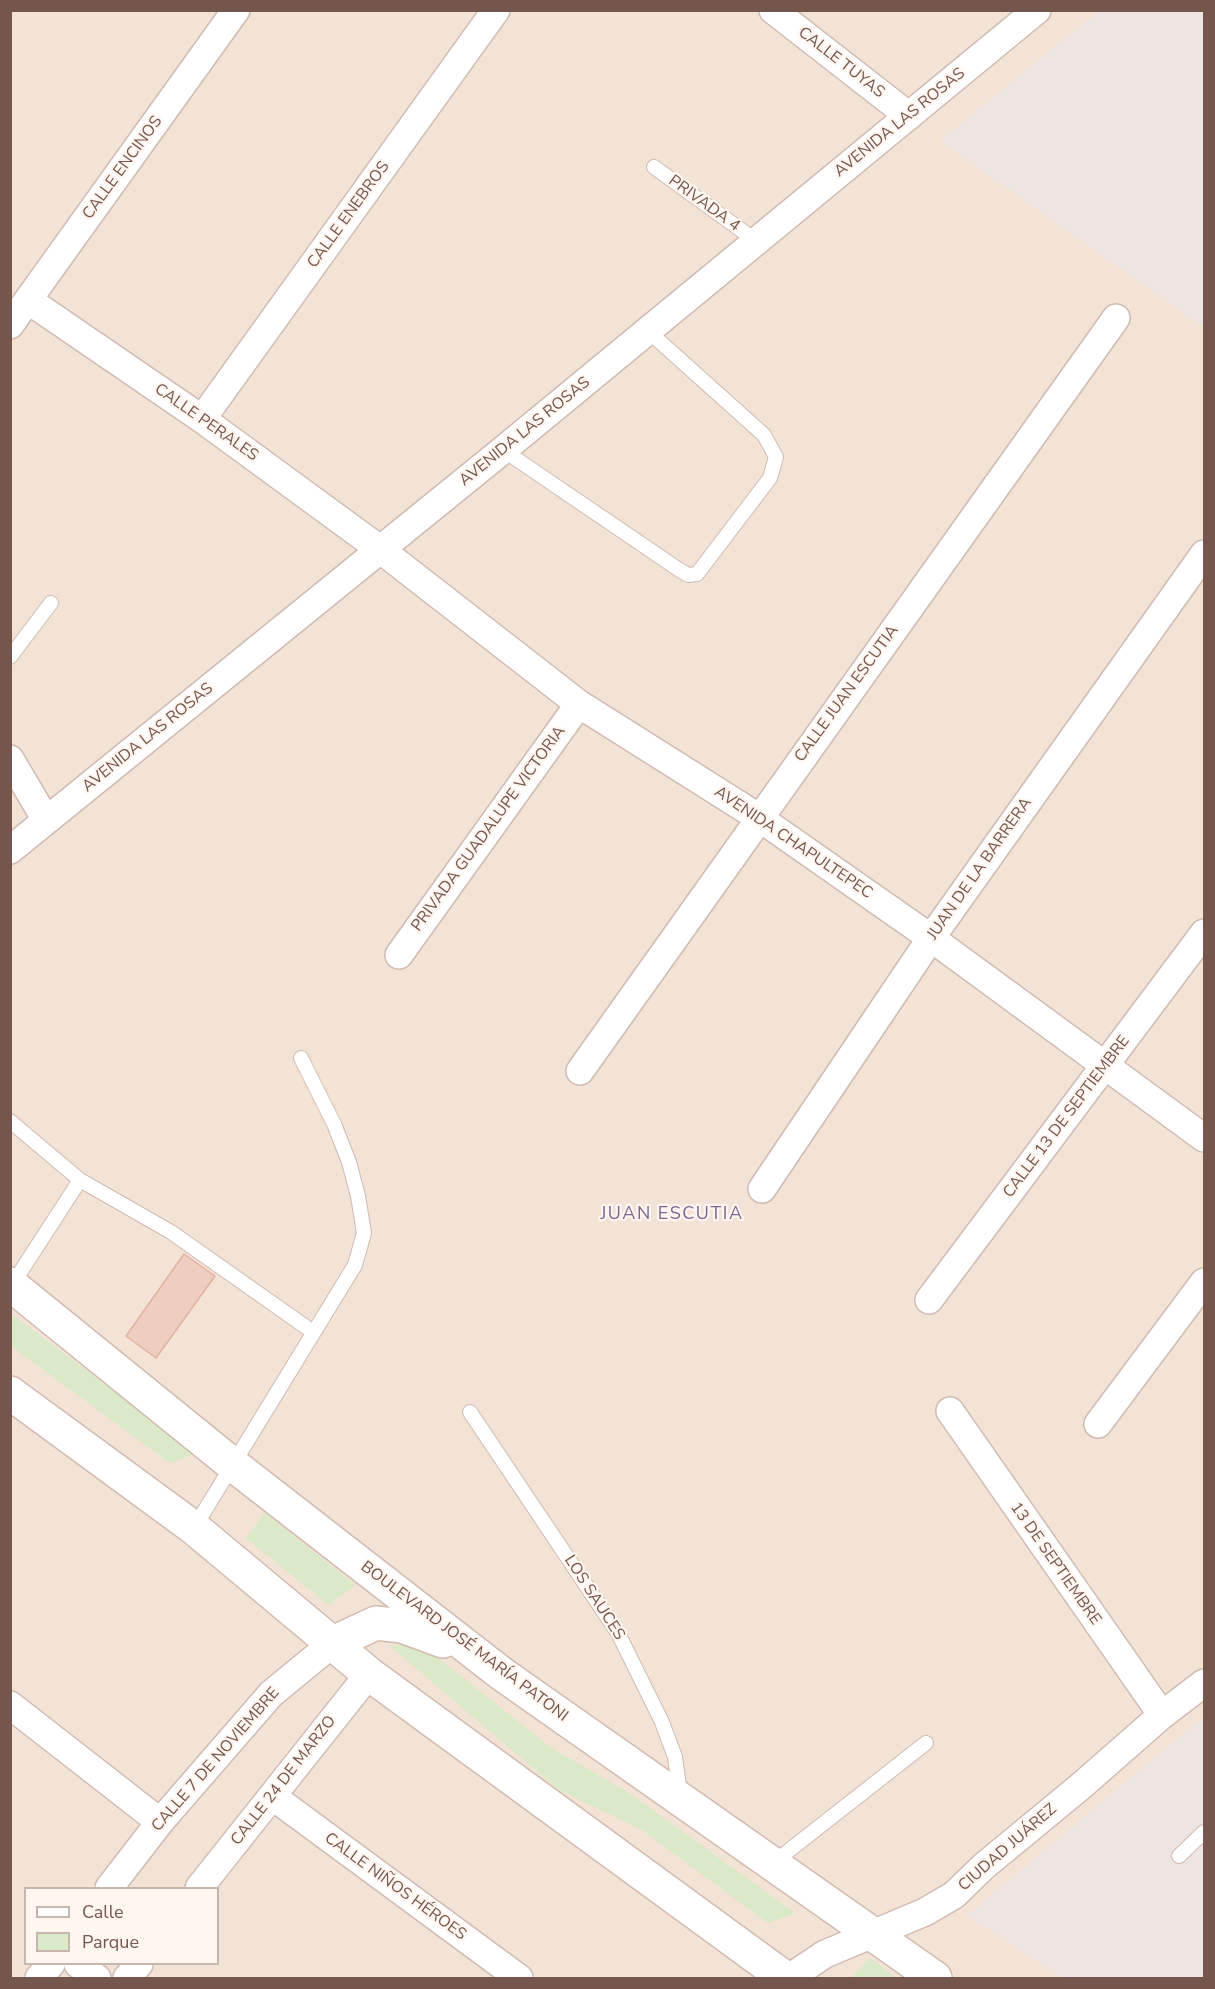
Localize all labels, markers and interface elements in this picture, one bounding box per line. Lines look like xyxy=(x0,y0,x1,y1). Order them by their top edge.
street label: CALLE TUYAS xyxy=(794,23,888,103)
street label: AVENIDA LAS ROSAS xyxy=(831,64,969,182)
street label: CALLE ENCINOS xyxy=(79,113,167,223)
street label: CALLE ENEBROS xyxy=(304,158,394,272)
street label: PRIVADA 4 xyxy=(664,172,744,236)
street label: AVENIDA LAS ROSAS xyxy=(456,373,594,491)
street label: CALLE PERALES xyxy=(150,380,262,466)
street label: CALLE JUAN ESCUTIA xyxy=(791,622,903,766)
street label: AVENIDA LAS ROSAS xyxy=(79,679,217,797)
street label: PRIVADA GUADALUPE VICTORIA xyxy=(408,723,570,935)
street label: AVENIDA CHAPULTEPEC xyxy=(710,783,876,903)
street label: JUAN DE LA BARRERA xyxy=(924,794,1036,944)
street label: CALLE 13 DE SEPTIEMBRE xyxy=(1000,1032,1134,1202)
district label: JUAN ESCUTIA xyxy=(600,1204,744,1226)
street label: 13 DE SEPTIEMBRE xyxy=(1005,1499,1105,1629)
street label: LOS SAUCES xyxy=(559,1552,629,1644)
street label: BOULEVARD JOSÉ MARÍA PATONI xyxy=(357,1558,571,1726)
street label: CALLE 7 DE NOVIEMBRE xyxy=(148,1684,284,1836)
street label: CALLE 24 DE MARZO xyxy=(227,1712,341,1850)
street label: CIUDAD JUÁREZ xyxy=(955,1800,1061,1896)
street label: CALLE NIÑOS HÉROES xyxy=(320,1829,470,1945)
legend xyxy=(24,1887,219,1965)
text: Calle xyxy=(82,1900,124,1924)
text: Parque xyxy=(82,1930,139,1954)

